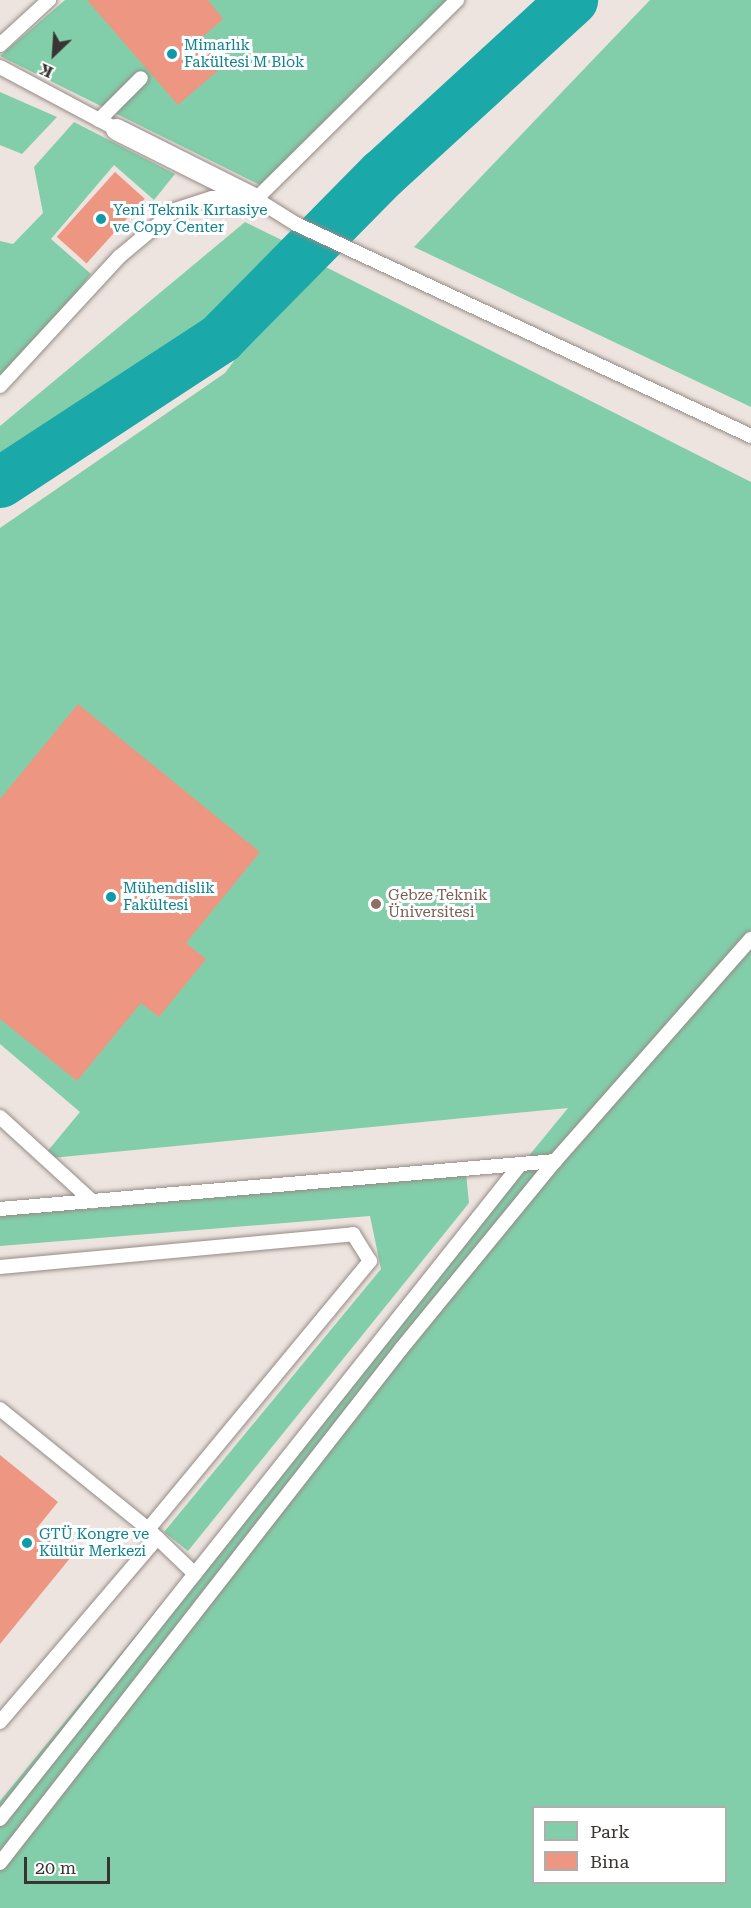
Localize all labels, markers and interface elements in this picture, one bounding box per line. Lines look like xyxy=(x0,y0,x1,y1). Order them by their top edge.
north arrow xyxy=(24,24,84,84)
place label: Mimarlık Fakültesi M Blok xyxy=(184,36,305,71)
marker: Mimarlık Fakültesi M Blok xyxy=(165,47,179,61)
text: K xyxy=(36,60,56,82)
place label: Yeni Teknik Kırtasiye ve Copy Center xyxy=(113,201,267,236)
marker: Yeni Teknik Kırtasiye ve Copy Center xyxy=(94,212,108,226)
place label: Mühendislik Fakültesi xyxy=(123,879,215,914)
place label: Gebze Teknik Üniversitesi xyxy=(388,886,487,921)
marker: Mühendislik Fakültesi xyxy=(104,890,118,904)
marker: Gebze Teknik Üniversitesi xyxy=(369,897,383,911)
place label: GTÜ Kongre ve Kültür Merkezi xyxy=(39,1525,149,1560)
marker: GTÜ Kongre ve Kültür Merkezi xyxy=(20,1536,34,1550)
legend xyxy=(532,1806,727,1884)
text: Park xyxy=(590,1821,630,1842)
scale bar xyxy=(27,1845,112,1883)
text: Bina xyxy=(590,1851,629,1872)
text: 20 m xyxy=(35,1857,76,1878)

